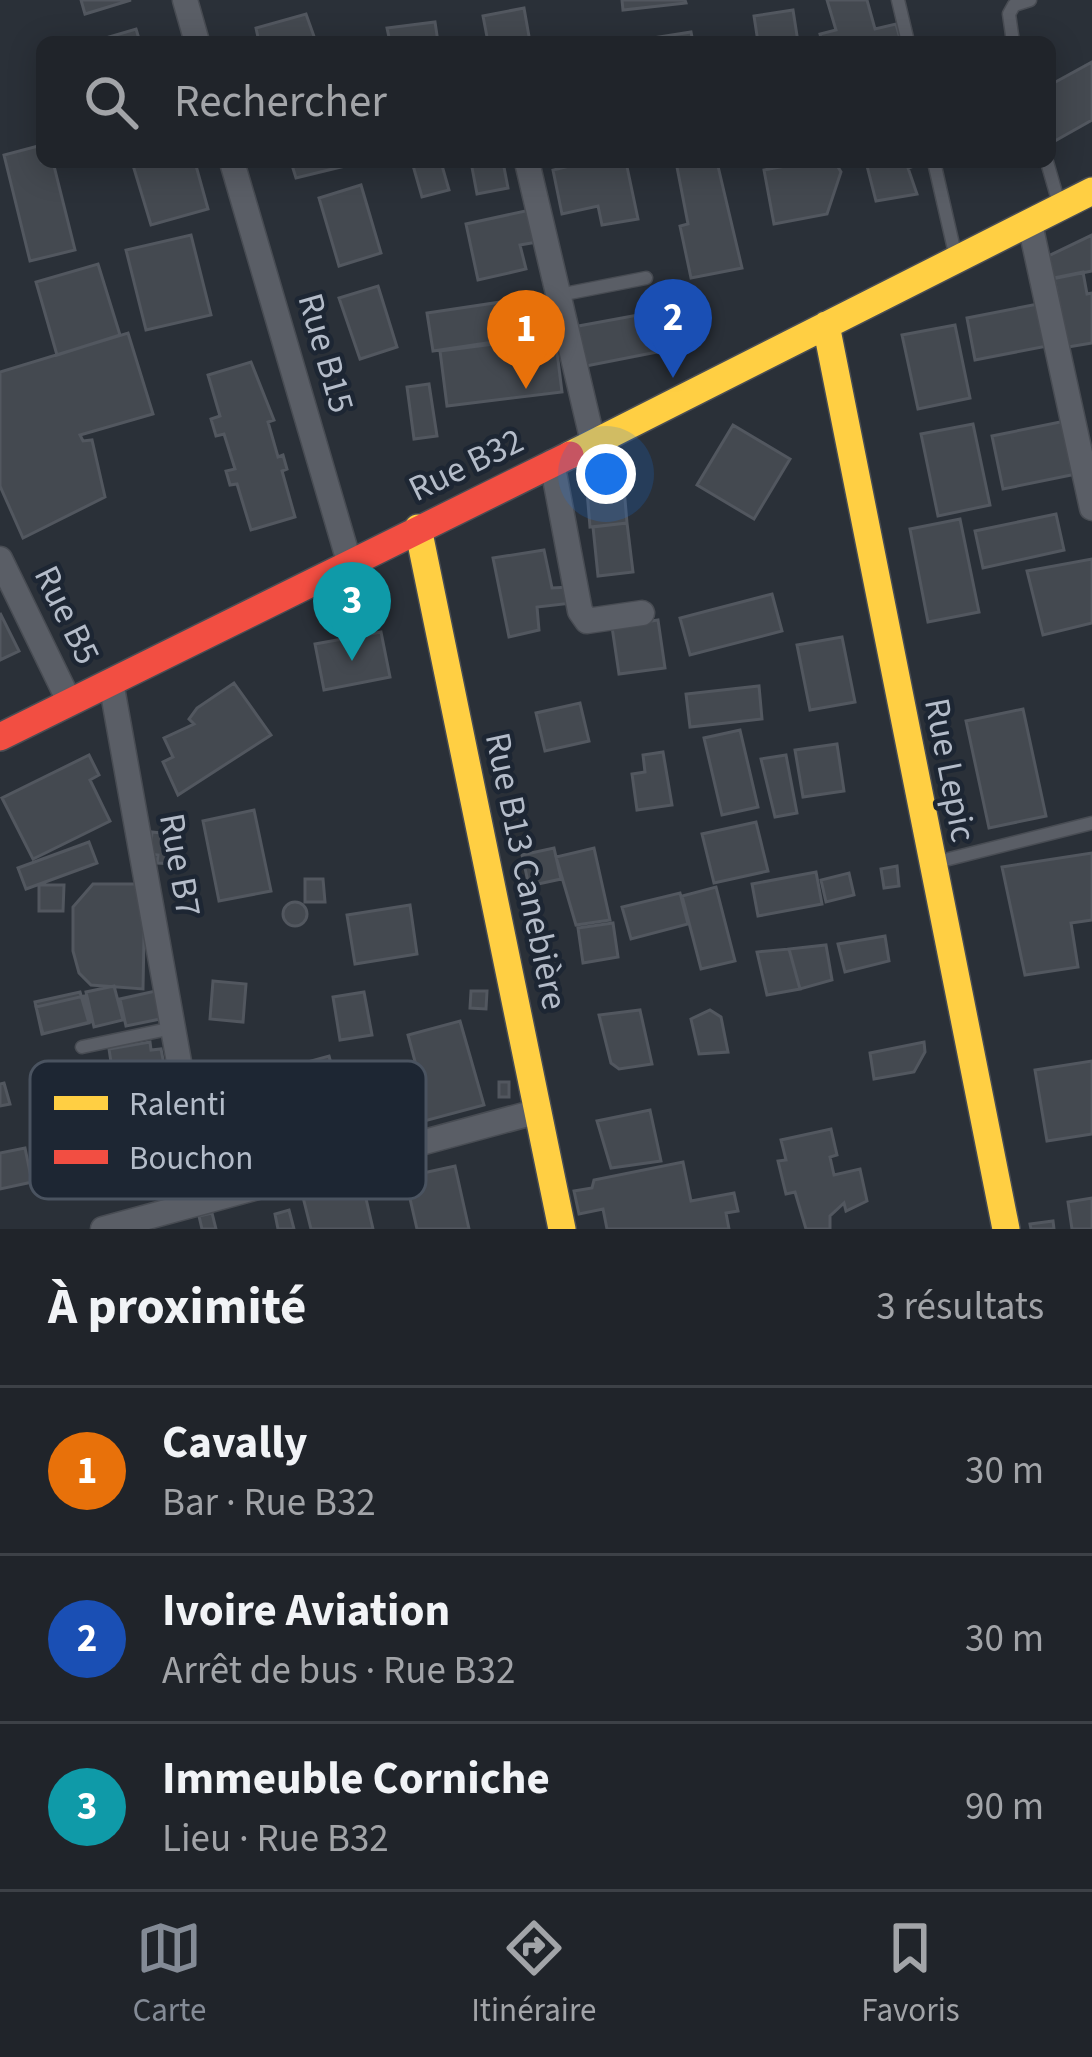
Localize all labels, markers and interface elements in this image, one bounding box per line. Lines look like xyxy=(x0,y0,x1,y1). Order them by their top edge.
search box xyxy=(36,36,1056,168)
icon: search xyxy=(78,69,144,135)
text: Rechercher xyxy=(174,70,387,134)
pin: 2 xyxy=(634,279,712,378)
street label: Rue B15 xyxy=(285,287,367,419)
pin: 1 xyxy=(487,290,565,389)
street label: Rue B32 xyxy=(400,415,532,515)
your location xyxy=(576,444,636,504)
street label: Rue B5 xyxy=(21,557,113,673)
pin: 3 xyxy=(313,562,391,661)
street label: Rue Lepic xyxy=(911,694,989,846)
street label: Rue B13 Canebière xyxy=(472,728,580,1014)
street label: Rue B7 xyxy=(146,809,214,921)
legend xyxy=(30,1061,426,1199)
text: Ralenti xyxy=(129,1081,226,1128)
text: Bouchon xyxy=(129,1135,253,1182)
text: À proximité xyxy=(48,1271,306,1343)
text: 3 résultats xyxy=(876,1279,1044,1335)
text: Cavally xyxy=(162,1411,307,1475)
text: 1 xyxy=(77,1443,97,1499)
text: 30 m xyxy=(965,1443,1044,1499)
text: Bar · Rue B32 xyxy=(162,1475,376,1531)
text: Ivoire Aviation xyxy=(162,1579,450,1643)
text: 2 xyxy=(77,1611,97,1667)
text: 30 m xyxy=(965,1611,1044,1667)
text: Arrêt de bus · Rue B32 xyxy=(162,1643,515,1699)
text: Immeuble Corniche xyxy=(162,1747,550,1811)
text: 3 xyxy=(77,1779,97,1835)
text: 90 m xyxy=(965,1779,1044,1835)
text: Lieu · Rue B32 xyxy=(162,1811,389,1867)
tab: Carte xyxy=(132,1915,206,2034)
tab: Itinéraire xyxy=(471,1915,596,2034)
tab: Favoris xyxy=(861,1915,960,2034)

